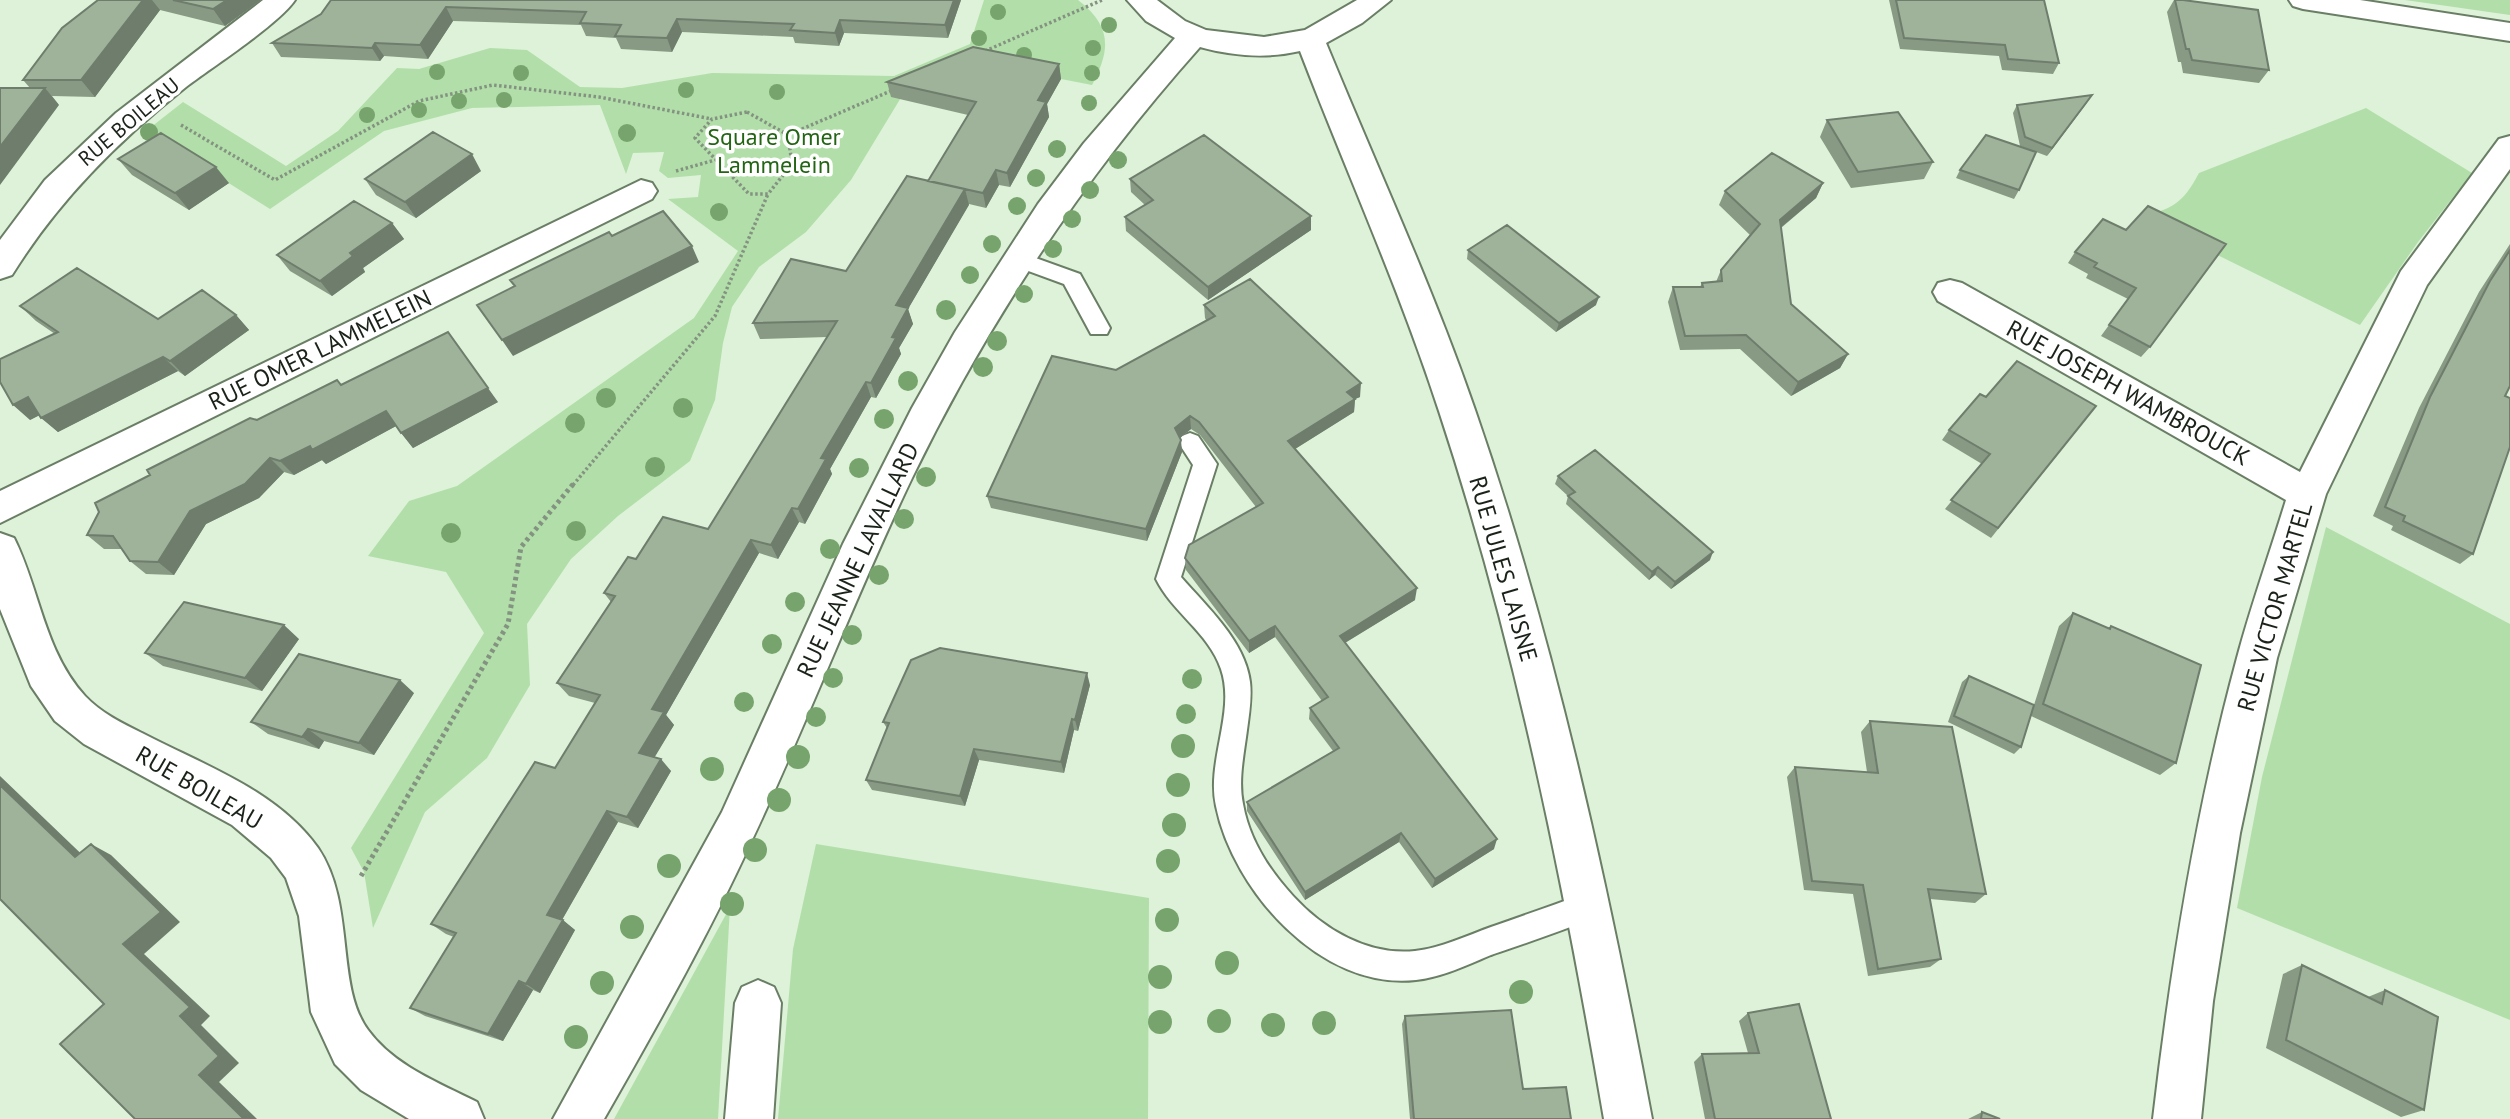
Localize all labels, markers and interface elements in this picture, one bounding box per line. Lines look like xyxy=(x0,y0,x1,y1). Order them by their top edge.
street label: RUE BOILEAU xyxy=(73,71,185,172)
park label: Square Omer Lammelein xyxy=(707,121,841,180)
street label: RUE OMER LAMMELEIN xyxy=(203,282,436,417)
street label: RUE JOSEPH WAMBROUCK xyxy=(2001,313,2255,472)
street label: RUE JEANNE LAVALLARD xyxy=(789,437,926,682)
street label: RUE JULES LAISNE xyxy=(1462,473,1545,665)
street label: RUE VICTOR MARTEL xyxy=(2230,499,2319,715)
street label: RUE BOILEAU xyxy=(130,739,268,836)

